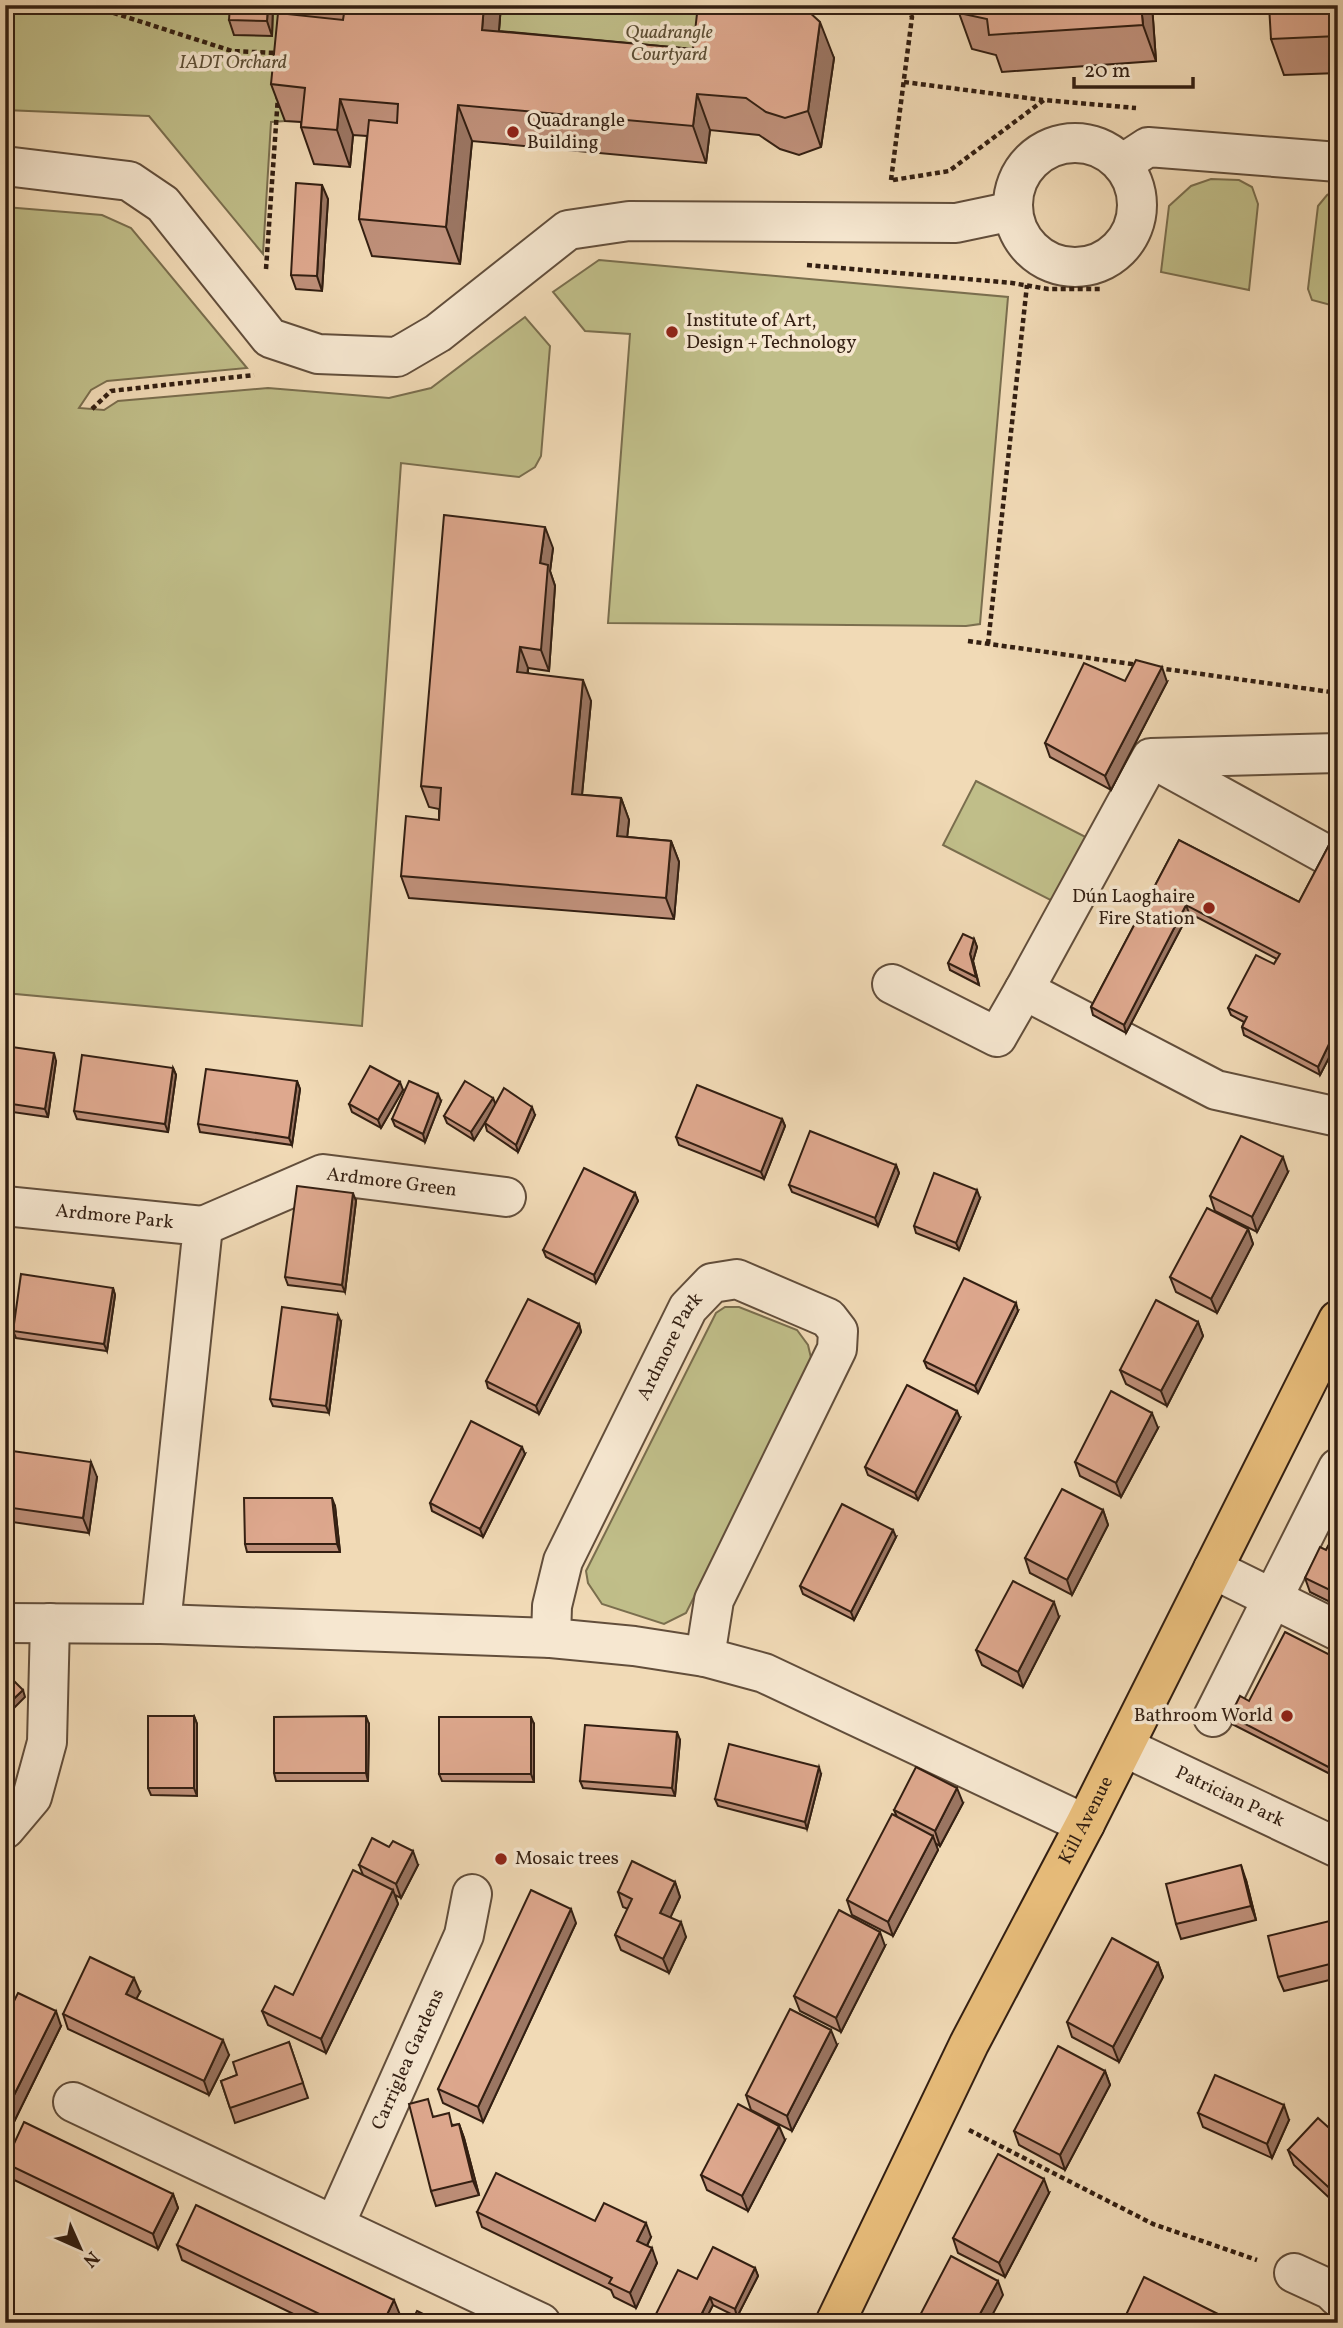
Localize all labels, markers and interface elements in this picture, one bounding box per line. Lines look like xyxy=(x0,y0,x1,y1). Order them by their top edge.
park label: Quadrangle Courtyard xyxy=(625,20,713,68)
scale bar xyxy=(1074,46,1192,90)
park label: IADT Orchard xyxy=(179,50,287,76)
text: 20 m xyxy=(1084,57,1130,86)
place label: Quadrangle Building xyxy=(527,108,625,156)
marker: Quadrangle Building xyxy=(505,124,521,140)
place label: Institute of Art, Design + Technology xyxy=(686,308,856,356)
marker: Institute of Art, Design + Technology xyxy=(664,324,680,340)
place label: Dún Laoghaire Fire Station xyxy=(1072,884,1195,932)
marker: Dún Laoghaire Fire Station xyxy=(1201,900,1217,916)
street label: Ardmore Green xyxy=(325,1162,458,1204)
street label: Ardmore Park xyxy=(54,1198,175,1236)
street label: Ardmore Park xyxy=(631,1287,709,1405)
place label: Bathroom World xyxy=(1134,1703,1273,1729)
marker: Bathroom World xyxy=(1279,1708,1295,1724)
street label: Patrician Park xyxy=(1171,1760,1289,1834)
street label: Kill Avenue xyxy=(1053,1772,1120,1869)
place label: Mosaic trees xyxy=(515,1846,619,1872)
marker: Mosaic trees xyxy=(493,1851,509,1867)
street label: Carriglea Gardens xyxy=(366,1985,451,2134)
north arrow xyxy=(46,2212,116,2282)
text: N xyxy=(76,2245,105,2273)

